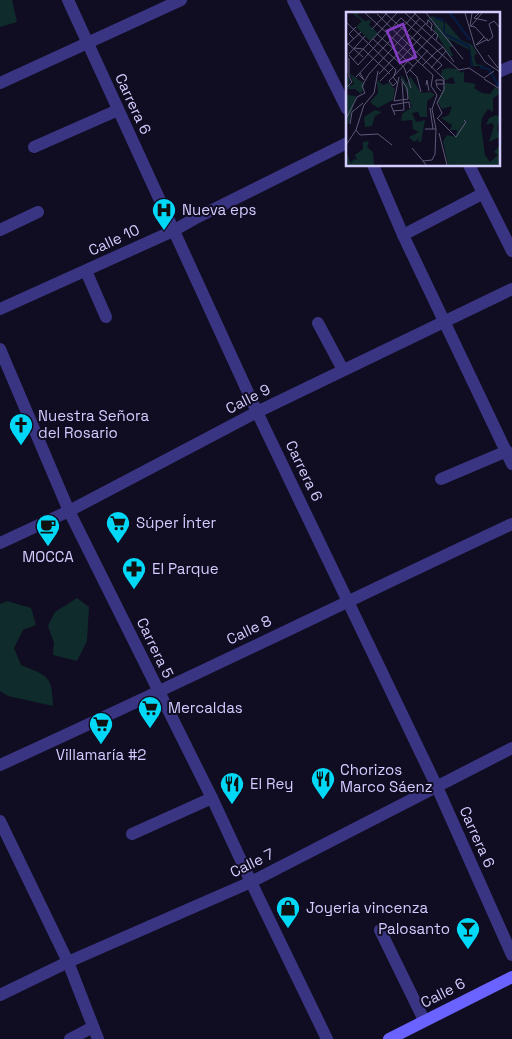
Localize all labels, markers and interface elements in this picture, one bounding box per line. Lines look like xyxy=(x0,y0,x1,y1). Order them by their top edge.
inset map xyxy=(346,12,500,166)
street label: Carrera 6 xyxy=(111,70,156,137)
hospital icon: Nueva eps xyxy=(151,197,177,231)
place label: Nueva eps xyxy=(182,200,257,219)
street label: Calle 10 xyxy=(85,219,142,260)
street label: Calle 9 xyxy=(222,379,273,418)
place label: Nuestra Señora del Rosario xyxy=(38,406,149,442)
church icon: Nuestra Señora del Rosario xyxy=(8,412,34,446)
street label: Carrera 6 xyxy=(282,437,327,504)
supermarket icon: Súper Ínter xyxy=(105,510,131,544)
cafe icon: MOCCA xyxy=(35,513,61,547)
place label: Súper Ínter xyxy=(136,513,217,532)
place label: MOCCA xyxy=(22,547,74,566)
pharmacy icon: El Parque xyxy=(121,556,147,590)
place label: El Parque xyxy=(152,559,219,578)
street label: Calle 8 xyxy=(223,611,274,649)
street label: Carrera 5 xyxy=(133,614,178,681)
supermarket icon: Mercaldas xyxy=(137,695,163,729)
place label: Mercaldas xyxy=(168,698,243,717)
supermarket icon: Villamaría #2 xyxy=(88,711,114,745)
place label: Villamaría #2 xyxy=(56,745,146,764)
place label: Chorizos Marco Sáenz xyxy=(340,760,433,796)
restaurant icon: Chorizos Marco Sáenz xyxy=(310,766,336,800)
restaurant icon: El Rey xyxy=(219,771,245,805)
place label: El Rey xyxy=(250,774,294,793)
street label: Carrera 6 xyxy=(456,803,499,870)
street label: Calle 7 xyxy=(227,844,277,881)
shop icon: Joyeria vincenza xyxy=(275,895,301,929)
place label: Joyeria vincenza xyxy=(306,898,428,917)
bar icon: Palosanto xyxy=(455,916,481,950)
place label: Palosanto xyxy=(378,919,450,938)
street label: Calle 6 xyxy=(417,973,468,1012)

